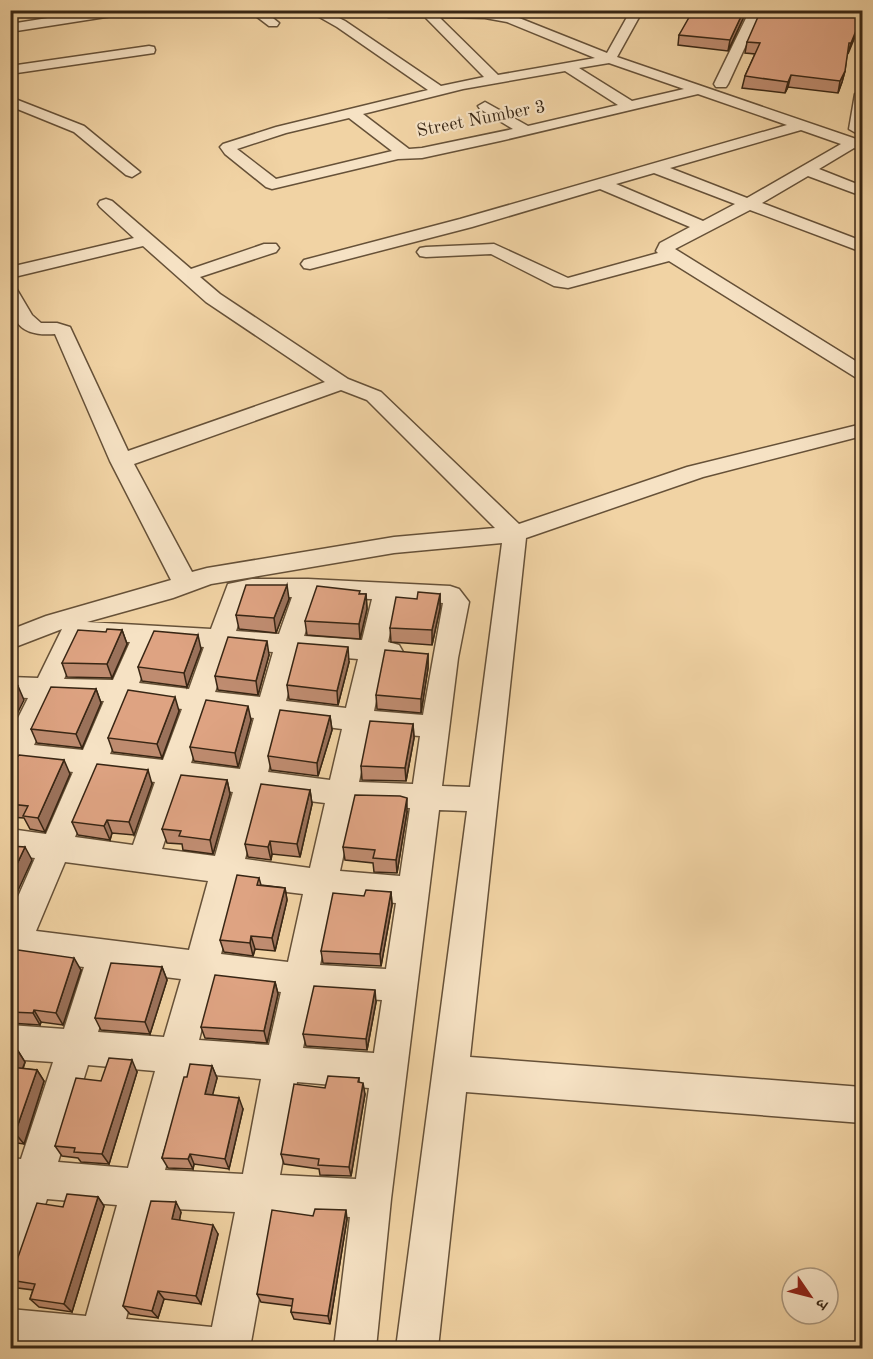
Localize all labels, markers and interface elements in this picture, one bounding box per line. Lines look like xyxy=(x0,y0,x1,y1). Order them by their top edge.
street label: Street Number 3 xyxy=(415,98,547,140)
north arrow xyxy=(780,1266,840,1326)
text: उ xyxy=(811,1295,830,1313)

